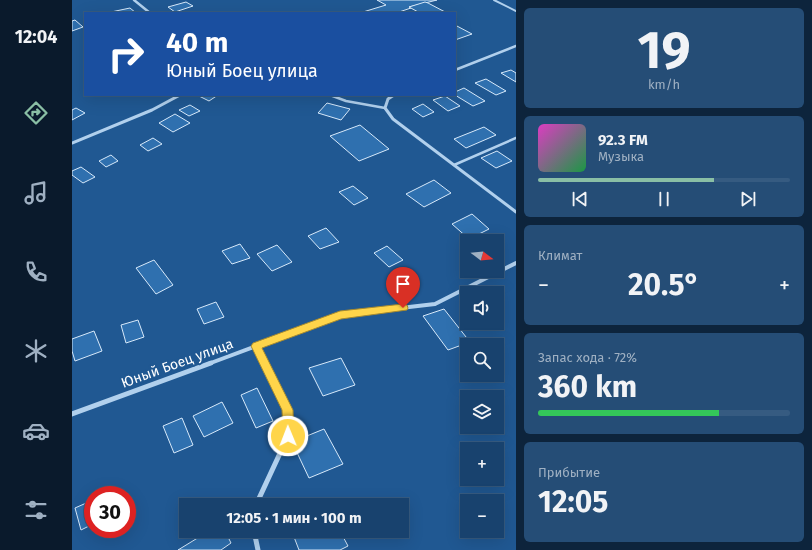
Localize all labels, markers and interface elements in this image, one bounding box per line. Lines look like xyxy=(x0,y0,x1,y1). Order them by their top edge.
text: 19 xyxy=(637,19,691,82)
text: 12:04 xyxy=(15,26,57,48)
text: 40 m xyxy=(166,26,229,59)
icon: right xyxy=(100,28,152,80)
text: Юный Боец улица xyxy=(166,60,318,82)
text: km/h xyxy=(648,77,680,92)
icon: directions xyxy=(22,99,50,127)
text: 92.3 FM xyxy=(598,131,648,149)
text: Музыка xyxy=(598,149,644,164)
icon: music xyxy=(22,179,50,207)
icon: previous xyxy=(569,188,591,210)
icon: pause xyxy=(653,188,675,210)
icon: next xyxy=(737,188,759,210)
north arrow xyxy=(460,234,504,278)
map controls xyxy=(460,234,504,538)
text: Климат xyxy=(538,248,582,263)
icon: phone xyxy=(22,258,50,286)
pin xyxy=(386,267,420,308)
text: 20.5° xyxy=(628,267,700,303)
text: − xyxy=(538,272,549,299)
text: + xyxy=(779,272,790,299)
icon: arrive xyxy=(392,273,414,295)
button: sound xyxy=(460,286,504,330)
street label: Юный Боец улица xyxy=(119,335,236,392)
icon: climate xyxy=(22,337,50,365)
button: search xyxy=(460,338,504,382)
text: Запас хода · 72% xyxy=(538,350,637,365)
text: 360 km xyxy=(538,369,637,405)
button: layers xyxy=(460,390,504,434)
position arrow xyxy=(267,415,309,457)
icon: car xyxy=(22,417,50,445)
button: + xyxy=(460,442,504,486)
text: Прибытие xyxy=(538,465,600,480)
text: 12:05 xyxy=(538,484,608,520)
speed limit sign: 30 xyxy=(84,486,136,538)
button: − xyxy=(460,494,504,538)
icon: filters xyxy=(22,496,50,524)
text: 12:05 · 1 мин · 100 m xyxy=(226,509,362,527)

